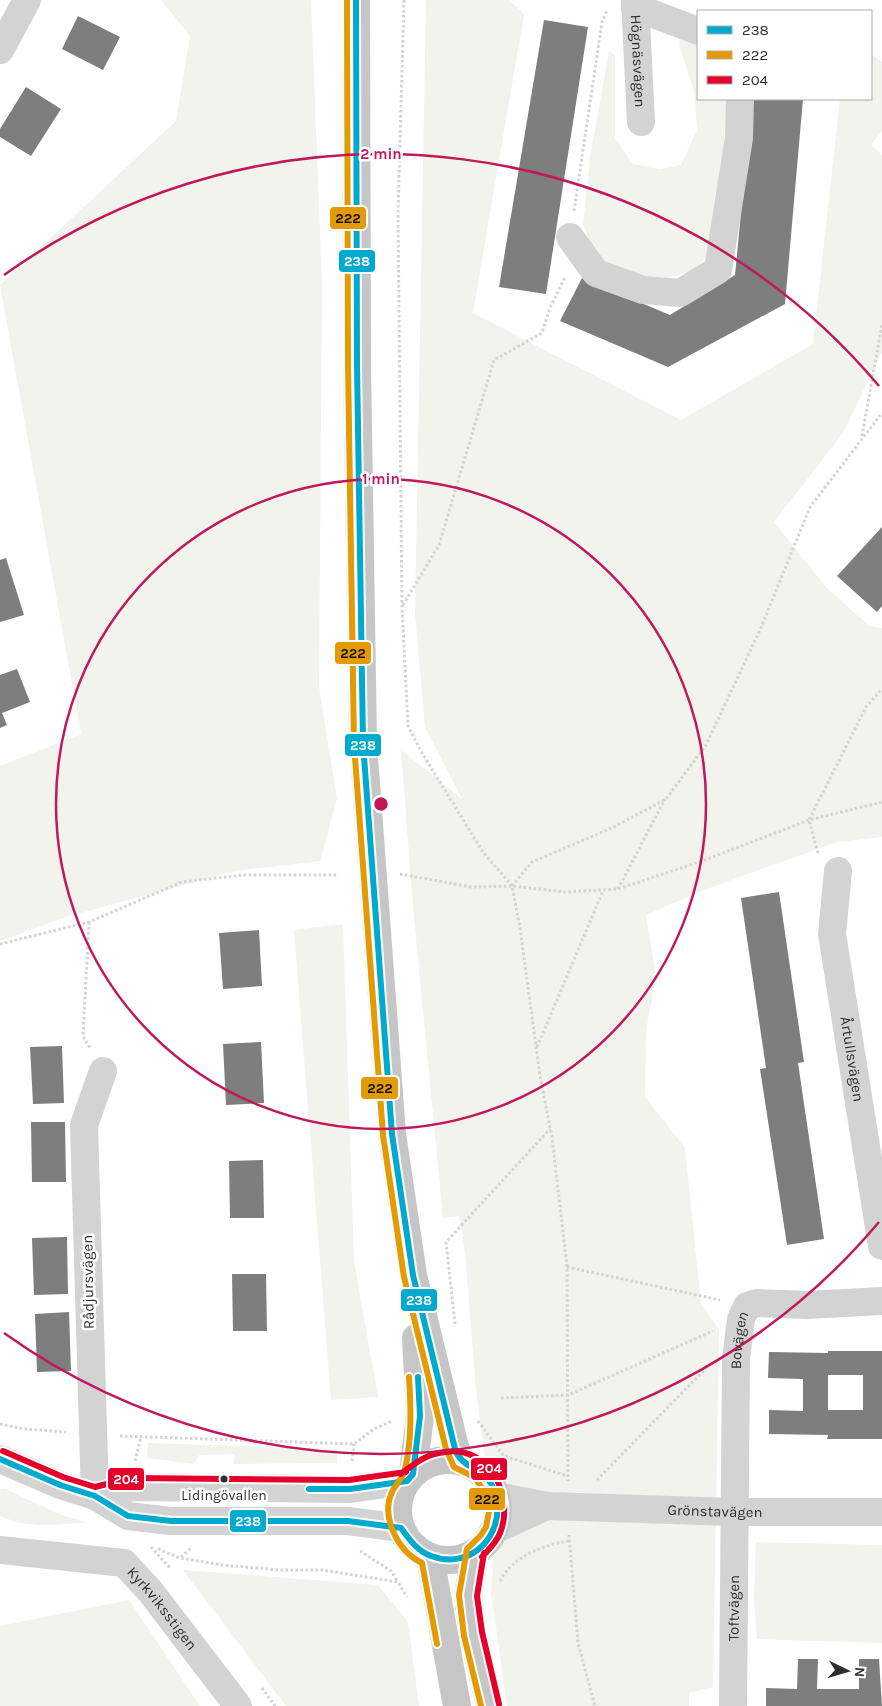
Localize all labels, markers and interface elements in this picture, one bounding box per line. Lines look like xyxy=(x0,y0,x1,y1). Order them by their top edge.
legend xyxy=(697,10,872,100)
street label: Högnäsvägen xyxy=(627,14,649,108)
text: 238 xyxy=(742,21,769,39)
text: 222 xyxy=(742,46,768,64)
text: 204 xyxy=(742,71,769,89)
text: 2 min xyxy=(360,145,402,163)
line badge: 222 xyxy=(329,206,367,230)
text: 222 xyxy=(335,210,361,227)
line badge: 238 xyxy=(338,249,376,273)
text: 238 xyxy=(344,253,370,270)
text: 1 min xyxy=(362,470,400,488)
line badge: 222 xyxy=(334,641,372,665)
text: 222 xyxy=(340,645,366,662)
line badge: 238 xyxy=(344,733,382,757)
text: 238 xyxy=(350,737,376,754)
centre of rings xyxy=(372,795,390,813)
street label: Årtullsvägen xyxy=(836,1015,868,1103)
line badge: 222 xyxy=(360,1076,399,1100)
text: 222 xyxy=(367,1080,393,1097)
street label: Rådjursvägen xyxy=(78,1235,98,1329)
line badge: 238 xyxy=(400,1288,438,1312)
text: 238 xyxy=(406,1292,432,1309)
street label: Bovägen xyxy=(727,1308,753,1369)
line badge: 204 xyxy=(470,1457,508,1481)
text: 204 xyxy=(476,1460,502,1477)
line badge: 204 xyxy=(107,1467,145,1491)
text: 204 xyxy=(113,1471,139,1488)
marker: Lidingövallen xyxy=(219,1474,229,1484)
place label: Lidingövallen xyxy=(181,1487,267,1504)
line badge: 222 xyxy=(468,1487,506,1511)
text: 222 xyxy=(474,1491,500,1508)
street label: Grönstavägen xyxy=(667,1501,763,1521)
line badge: 238 xyxy=(229,1509,267,1533)
text: 238 xyxy=(235,1513,261,1530)
street label: Kyrkviksstigen xyxy=(123,1563,201,1654)
street label: Toftvägen xyxy=(725,1575,743,1641)
north arrow xyxy=(822,1646,872,1696)
text: N xyxy=(851,1666,868,1678)

